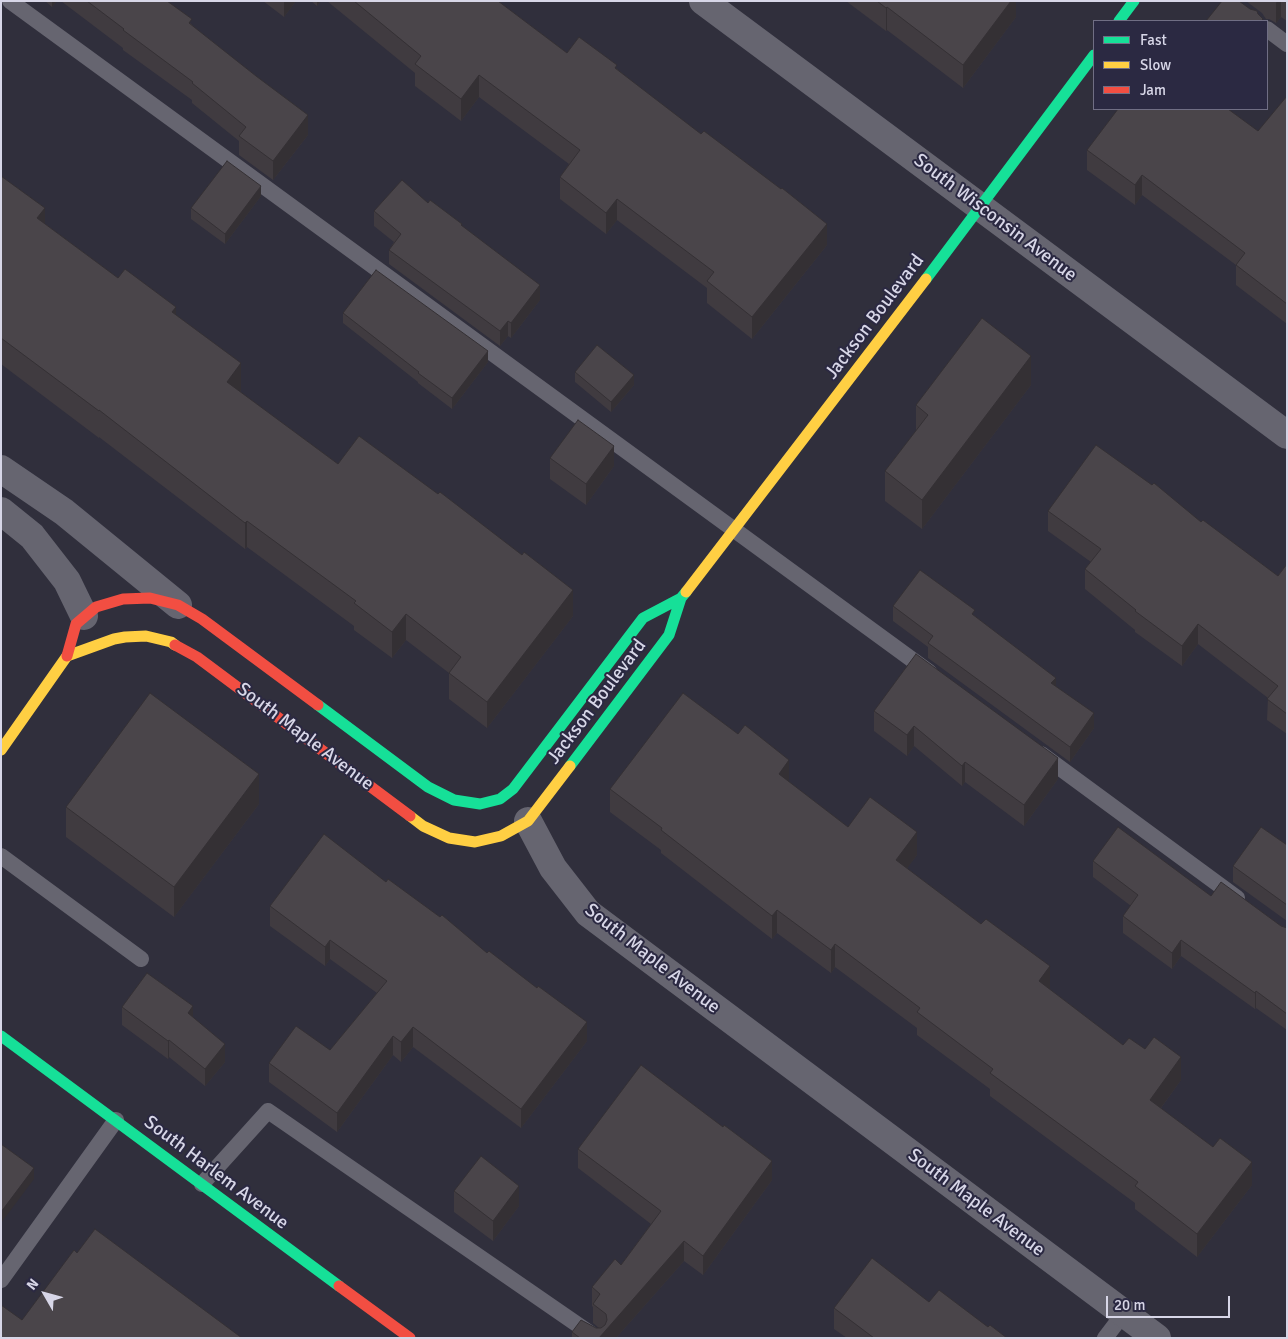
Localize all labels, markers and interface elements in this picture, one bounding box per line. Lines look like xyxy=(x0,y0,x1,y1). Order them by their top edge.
legend xyxy=(1093,20,1268,110)
text: Fast xyxy=(1140,31,1167,49)
text: Slow xyxy=(1140,56,1171,74)
text: Jam xyxy=(1140,81,1166,99)
street label: South Wisconsin Avenue xyxy=(909,149,1081,287)
street label: Jackson Boulevard xyxy=(821,250,929,384)
street label: Jackson Boulevard xyxy=(543,635,651,769)
street label: South Maple Avenue xyxy=(232,678,378,796)
street label: South Maple Avenue xyxy=(580,899,724,1019)
street label: South Harlem Avenue xyxy=(139,1111,293,1235)
street label: South Maple Avenue xyxy=(903,1144,1049,1262)
north arrow xyxy=(20,1269,70,1319)
text: N xyxy=(23,1275,42,1294)
scale bar xyxy=(1108,1286,1232,1318)
text: 20 m xyxy=(1114,1296,1145,1314)

